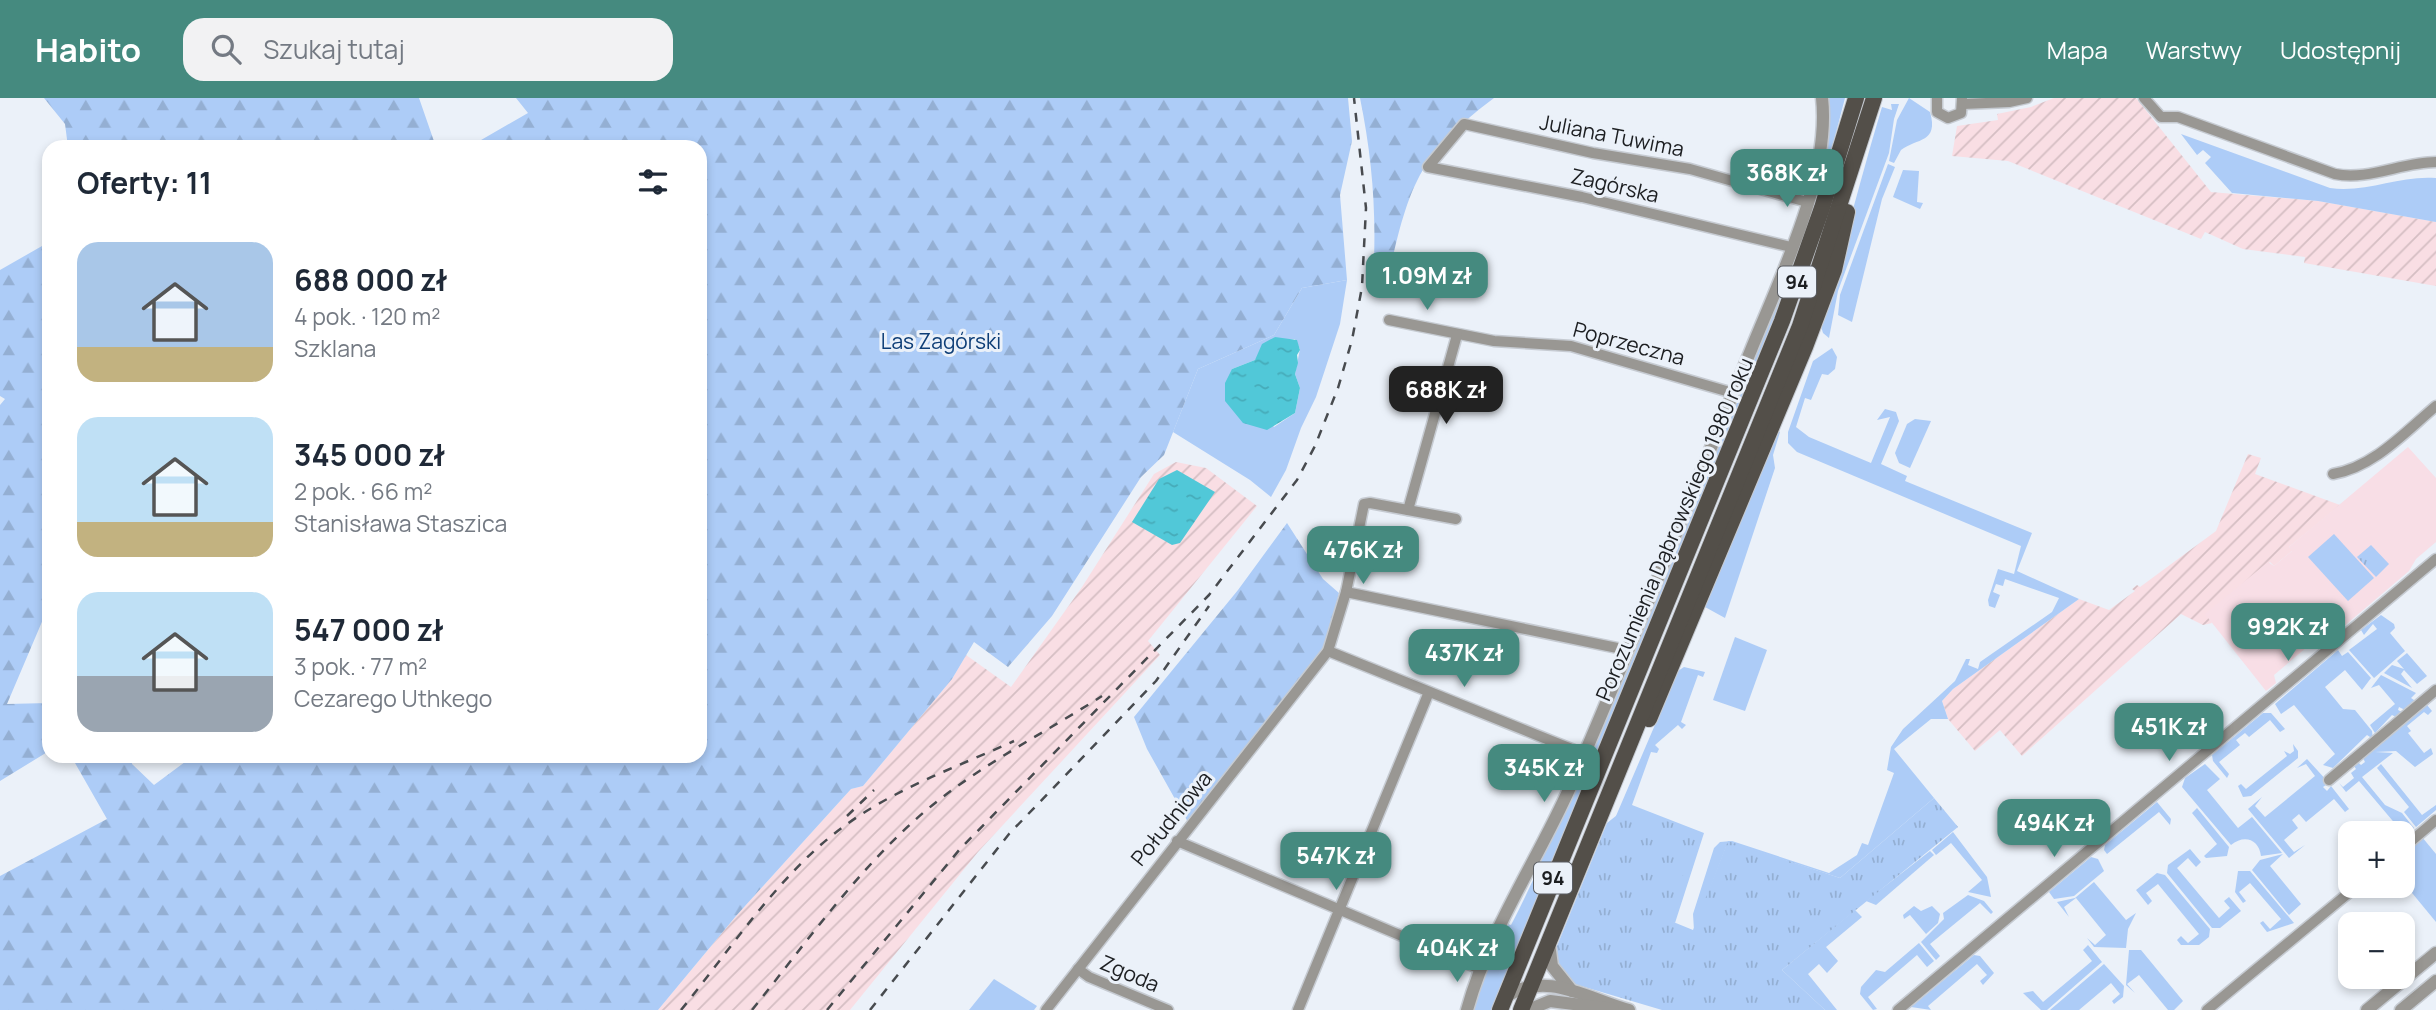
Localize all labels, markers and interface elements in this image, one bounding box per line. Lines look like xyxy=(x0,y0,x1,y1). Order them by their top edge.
search box xyxy=(183,18,673,81)
text: Habito xyxy=(35,27,141,72)
icon: search xyxy=(207,30,245,68)
text: Szukaj tutaj xyxy=(263,31,405,67)
text: Mapa xyxy=(2047,33,2108,66)
text: Warstwy xyxy=(2146,33,2242,66)
text: Udostępnij xyxy=(2280,33,2401,66)
street label: Juliana Tuwima xyxy=(1537,107,1687,163)
pin: 368K zł xyxy=(1722,150,1852,209)
text: 368K zł xyxy=(1746,156,1828,188)
street label: Zagórska xyxy=(1568,161,1662,209)
text: Oferty: 11 xyxy=(77,162,212,203)
icon: filters xyxy=(634,163,672,201)
pin: 1.09M zł xyxy=(1355,252,1499,312)
text: 688 000 zł xyxy=(294,259,447,300)
text: 1.09M zł xyxy=(1382,259,1472,291)
road number: 94 xyxy=(1778,266,1816,298)
icon: home xyxy=(133,270,217,354)
text: 4 pok. · 120 m² xyxy=(294,300,440,332)
street label: Poprzeczna xyxy=(1570,315,1688,371)
park label: Las Zagórski xyxy=(881,327,1001,355)
text: Szklana xyxy=(294,332,376,364)
street label: Porozumienia Dąbrowskiego 1980 roku xyxy=(1589,353,1759,705)
pin: 688K zł xyxy=(1381,366,1511,426)
text: 688K zł xyxy=(1405,373,1487,405)
text: 345 000 zł xyxy=(294,434,445,475)
icon: home xyxy=(133,445,217,529)
text: 2 pok. · 66 m² xyxy=(294,475,432,507)
text: Stanisława Staszica xyxy=(294,507,507,539)
pin: 476K zł xyxy=(1298,526,1428,586)
text: 476K zł xyxy=(1323,533,1403,565)
pin: 992K zł xyxy=(2223,603,2353,663)
text: 547 000 zł xyxy=(294,609,444,650)
text: 992K zł xyxy=(2247,610,2329,642)
icon: home xyxy=(133,620,217,704)
pin: 437K zł xyxy=(1399,630,1529,689)
text: 437K zł xyxy=(1424,636,1504,668)
text: 3 pok. · 77 m² xyxy=(294,650,427,682)
text: Cezarego Uthkego xyxy=(294,682,492,714)
pin: 451K zł xyxy=(2104,704,2234,763)
text: 451K zł xyxy=(2130,710,2208,742)
pin: 345K zł xyxy=(1479,744,1609,804)
text: 345K zł xyxy=(1504,751,1584,783)
street label: Południowa xyxy=(1124,765,1218,871)
pin: 494K zł xyxy=(1989,800,2119,859)
text: 494K zł xyxy=(2013,806,2095,838)
map controls xyxy=(2338,821,2415,989)
button: + xyxy=(2338,821,2415,898)
pin: 547K zł xyxy=(1271,832,1401,892)
text: 547K zł xyxy=(1296,839,1376,871)
road number: 94 xyxy=(1534,862,1572,894)
button: − xyxy=(2338,912,2415,989)
pin: 404K zł xyxy=(1392,924,1522,984)
text: 404K zł xyxy=(1416,931,1498,963)
street label: Zgoda xyxy=(1096,948,1164,998)

